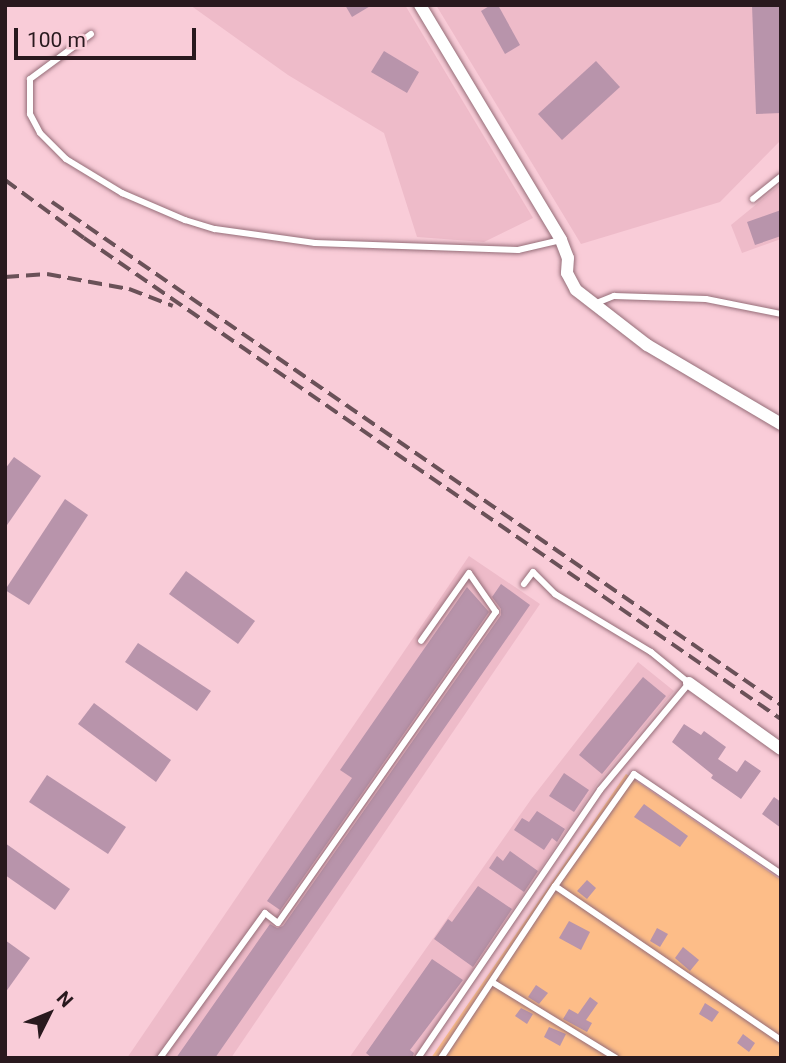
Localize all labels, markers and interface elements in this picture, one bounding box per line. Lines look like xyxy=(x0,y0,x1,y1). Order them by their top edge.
scale bar xyxy=(18,14,200,58)
text: 100 m xyxy=(27,28,86,52)
north arrow xyxy=(14,979,84,1049)
text: N xyxy=(52,987,78,1012)

